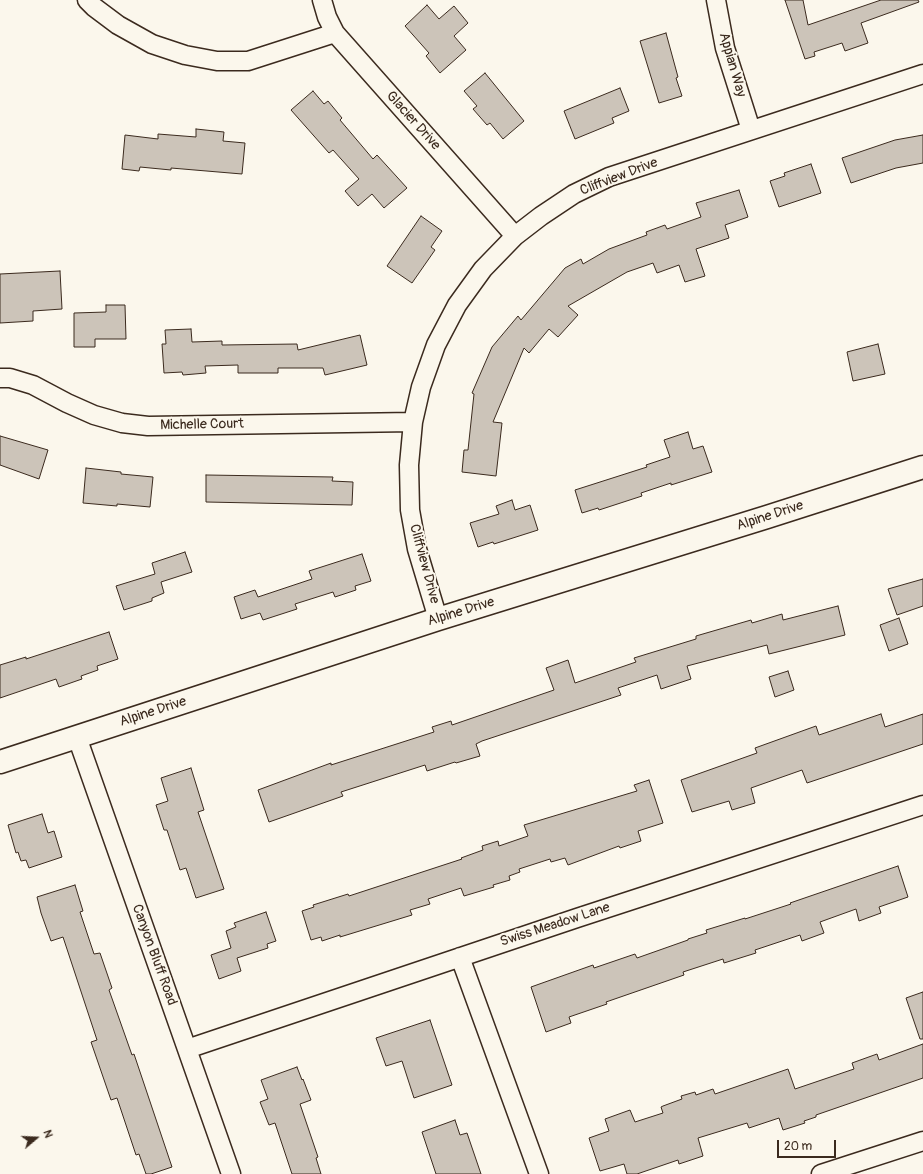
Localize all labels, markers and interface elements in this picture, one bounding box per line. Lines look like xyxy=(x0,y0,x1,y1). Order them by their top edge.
street label: Appian Way xyxy=(715,31,749,99)
street label: Glacier Drive xyxy=(382,88,444,154)
street label: Cliffview Drive xyxy=(578,155,660,199)
street label: Michelle Court xyxy=(160,416,244,434)
street label: Alpine Drive xyxy=(735,497,805,535)
street label: Cliffview Drive xyxy=(405,522,443,606)
street label: Alpine Drive xyxy=(425,594,497,630)
street label: Alpine Drive xyxy=(118,693,188,731)
street label: Swiss Meadow Lane xyxy=(498,899,612,951)
street label: Canyon Bluff Road xyxy=(128,902,180,1008)
north arrow xyxy=(16,1118,56,1158)
text: N xyxy=(40,1128,55,1140)
scale bar xyxy=(779,1132,838,1158)
text: 20 m xyxy=(784,1139,812,1154)

